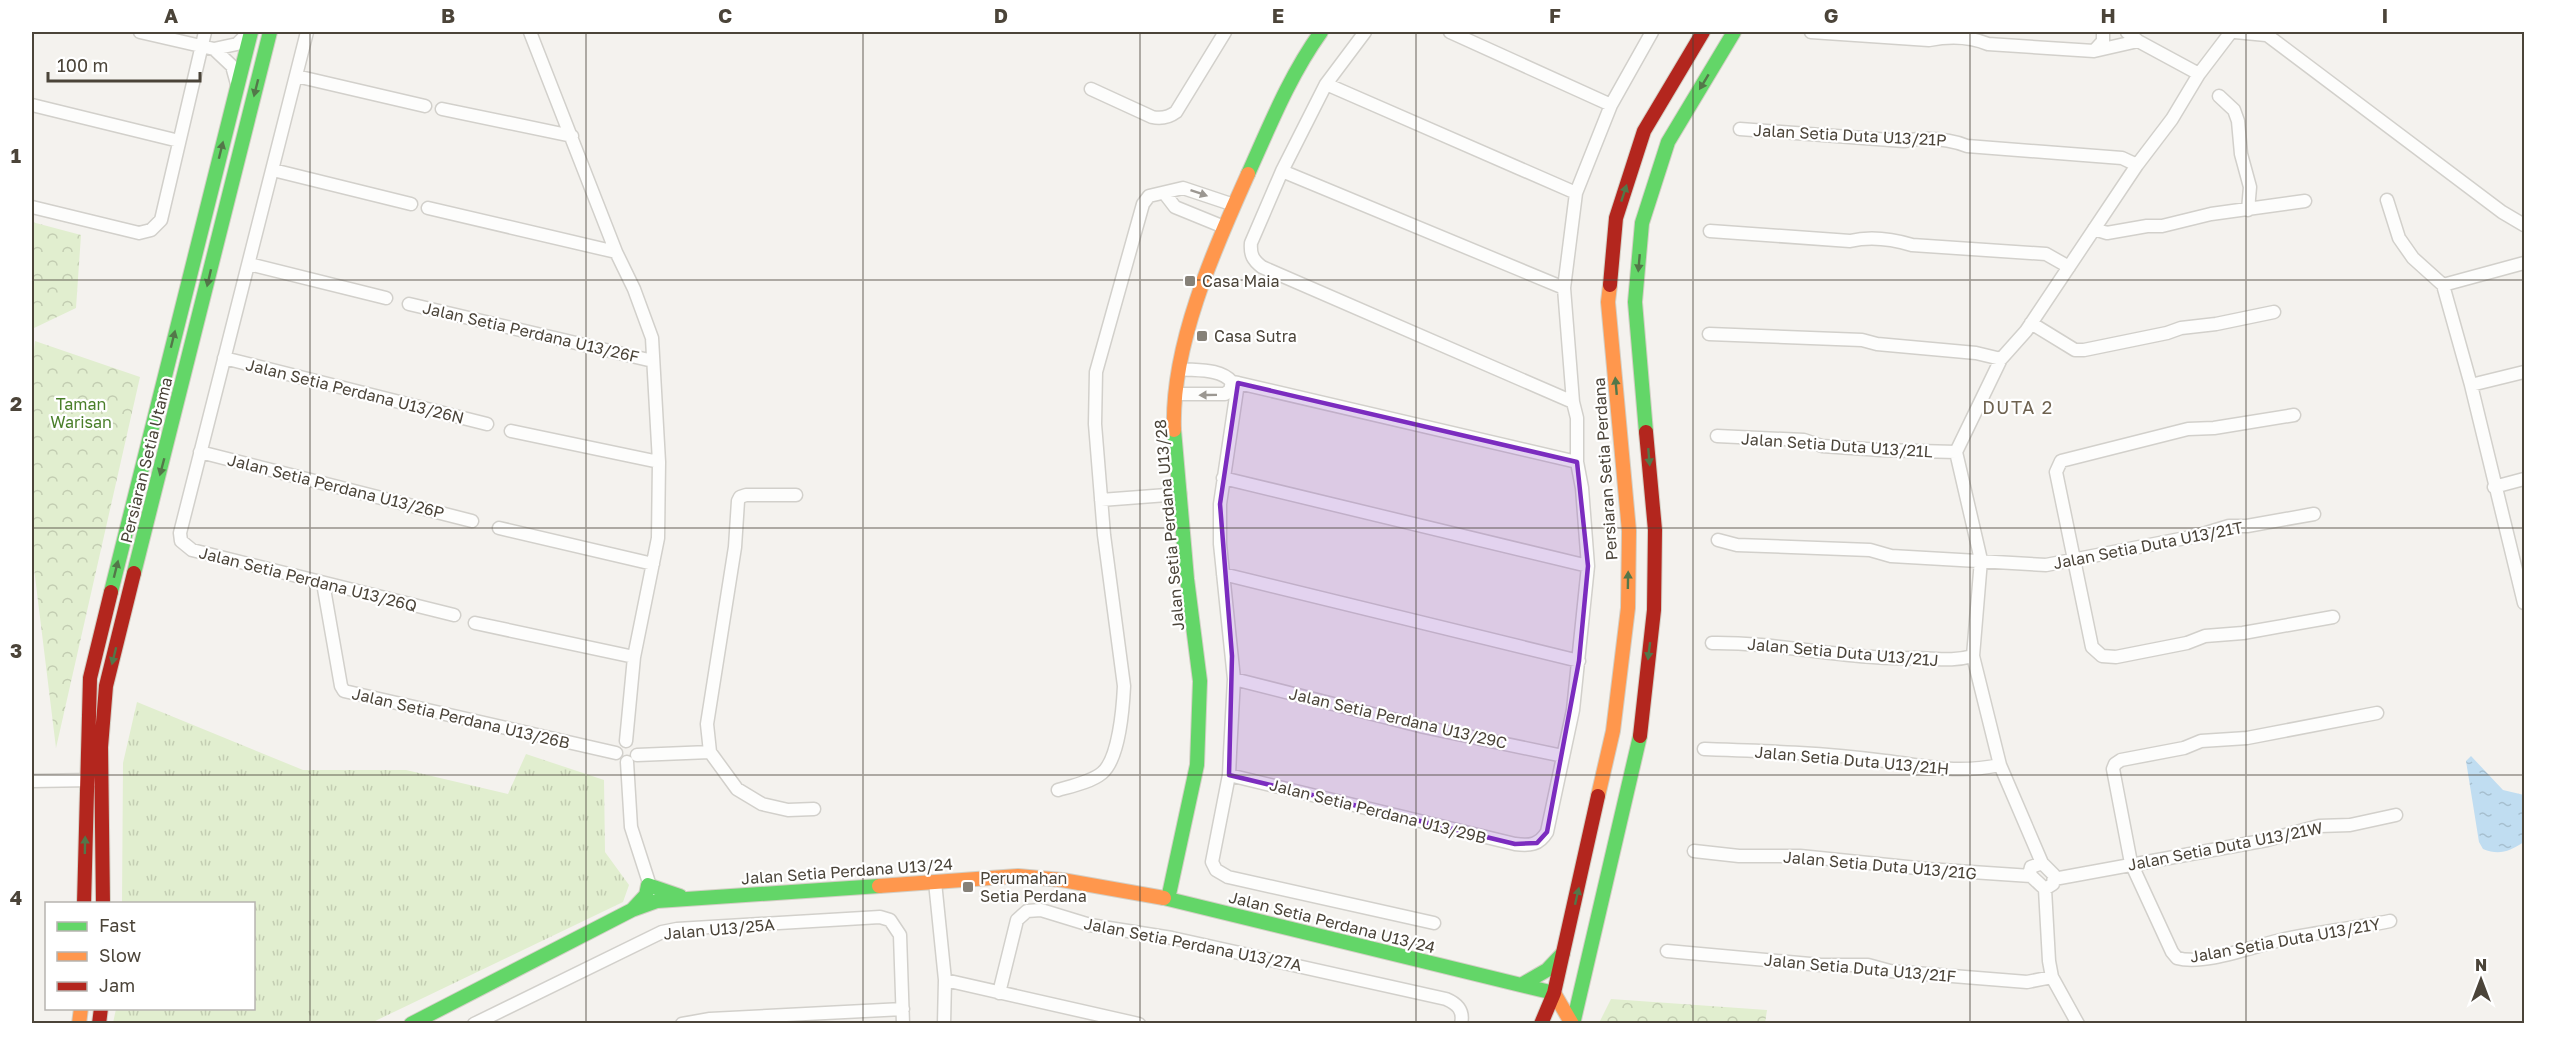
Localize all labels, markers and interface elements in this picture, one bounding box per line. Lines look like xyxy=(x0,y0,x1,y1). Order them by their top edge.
text: A xyxy=(164,3,178,27)
text: B xyxy=(441,3,455,27)
text: C xyxy=(718,3,732,27)
text: D xyxy=(994,3,1008,27)
text: E xyxy=(1272,3,1284,27)
text: F xyxy=(1549,3,1561,27)
text: G xyxy=(1824,3,1838,27)
text: H xyxy=(2100,3,2116,27)
text: I xyxy=(2382,3,2388,27)
scale bar xyxy=(48,45,200,83)
text: 100 m xyxy=(57,54,108,76)
one-way arrow xyxy=(1699,74,1709,91)
one-way arrow xyxy=(250,79,260,97)
street label: Jalan Setia Duta U13/21P xyxy=(1753,120,1947,150)
one-way arrow xyxy=(216,141,226,159)
text: 1 xyxy=(11,143,21,167)
one-way arrow xyxy=(1620,184,1629,202)
one-way arrow xyxy=(1190,189,1208,199)
one-way arrow xyxy=(1634,253,1643,272)
one-way arrow xyxy=(204,268,214,287)
place label: Casa Maia xyxy=(1202,271,1280,291)
marker: Casa Maia xyxy=(1183,274,1197,288)
street label: Jalan Setia Perdana U13/26F xyxy=(421,297,641,367)
place label: Casa Sutra xyxy=(1214,326,1297,346)
marker: Casa Sutra xyxy=(1195,329,1209,343)
one-way arrow xyxy=(168,330,178,348)
street label: Jalan Setia Perdana U13/26N xyxy=(244,354,466,428)
street label: Persiaran Setia Utama xyxy=(116,375,176,545)
one-way arrow xyxy=(1611,376,1621,395)
street label: Persiaran Setia Perdana xyxy=(1589,377,1621,561)
one-way arrow xyxy=(1199,390,1218,400)
text: 2 xyxy=(10,391,22,415)
park label: Taman Warisan xyxy=(50,394,112,432)
district label: DUTA 2 xyxy=(1982,396,2054,418)
street label: Jalan Setia Perdana U13/28 xyxy=(1150,418,1188,632)
street label: Jalan Setia Duta U13/21L xyxy=(1740,428,1934,462)
one-way arrow xyxy=(1644,447,1654,466)
street label: Jalan Setia Perdana U13/26P xyxy=(226,449,446,523)
one-way arrow xyxy=(157,458,166,476)
street label: Jalan Setia Duta U13/21T xyxy=(2051,517,2245,573)
street label: Jalan Setia Perdana U13/26Q xyxy=(197,542,419,616)
one-way arrow xyxy=(112,559,121,578)
one-way arrow xyxy=(1623,571,1633,590)
street label: Jalan Setia Duta U13/21J xyxy=(1747,634,1939,670)
text: 3 xyxy=(10,638,22,662)
one-way arrow xyxy=(1645,642,1654,661)
one-way arrow xyxy=(109,647,118,665)
street label: Jalan Setia Perdana U13/26B xyxy=(350,683,572,753)
street label: Jalan Setia Perdana U13/29C xyxy=(1287,683,1509,753)
street label: Jalan Setia Duta U13/21H xyxy=(1754,742,1950,778)
street label: Jalan Setia Perdana U13/29B xyxy=(1267,774,1489,848)
street label: Jalan Setia Duta U13/21W xyxy=(2126,817,2324,875)
one-way arrow xyxy=(80,836,90,855)
street label: Jalan Setia Duta U13/21G xyxy=(1782,847,1978,883)
street label: Jalan Setia Perdana U13/24 xyxy=(740,854,954,888)
place label: Perumahan Setia Perdana xyxy=(980,868,1087,906)
marker: Perumahan Setia Perdana xyxy=(961,880,975,894)
text: 4 xyxy=(10,885,22,909)
street label: Jalan Setia Perdana U13/24 xyxy=(1227,887,1437,957)
one-way arrow xyxy=(1573,887,1582,906)
legend xyxy=(45,902,255,1010)
street label: Jalan Setia Perdana U13/27A xyxy=(1082,913,1304,975)
street label: Jalan Setia Duta U13/21Y xyxy=(2188,913,2383,967)
text: Fast xyxy=(99,914,136,936)
street label: Jalan U13/25A xyxy=(662,914,776,944)
text: Slow xyxy=(99,944,142,966)
street label: Jalan Setia Duta U13/21F xyxy=(1763,950,1957,986)
north arrow xyxy=(2451,950,2511,1010)
text: N xyxy=(2475,955,2487,975)
text: Jam xyxy=(99,974,135,996)

